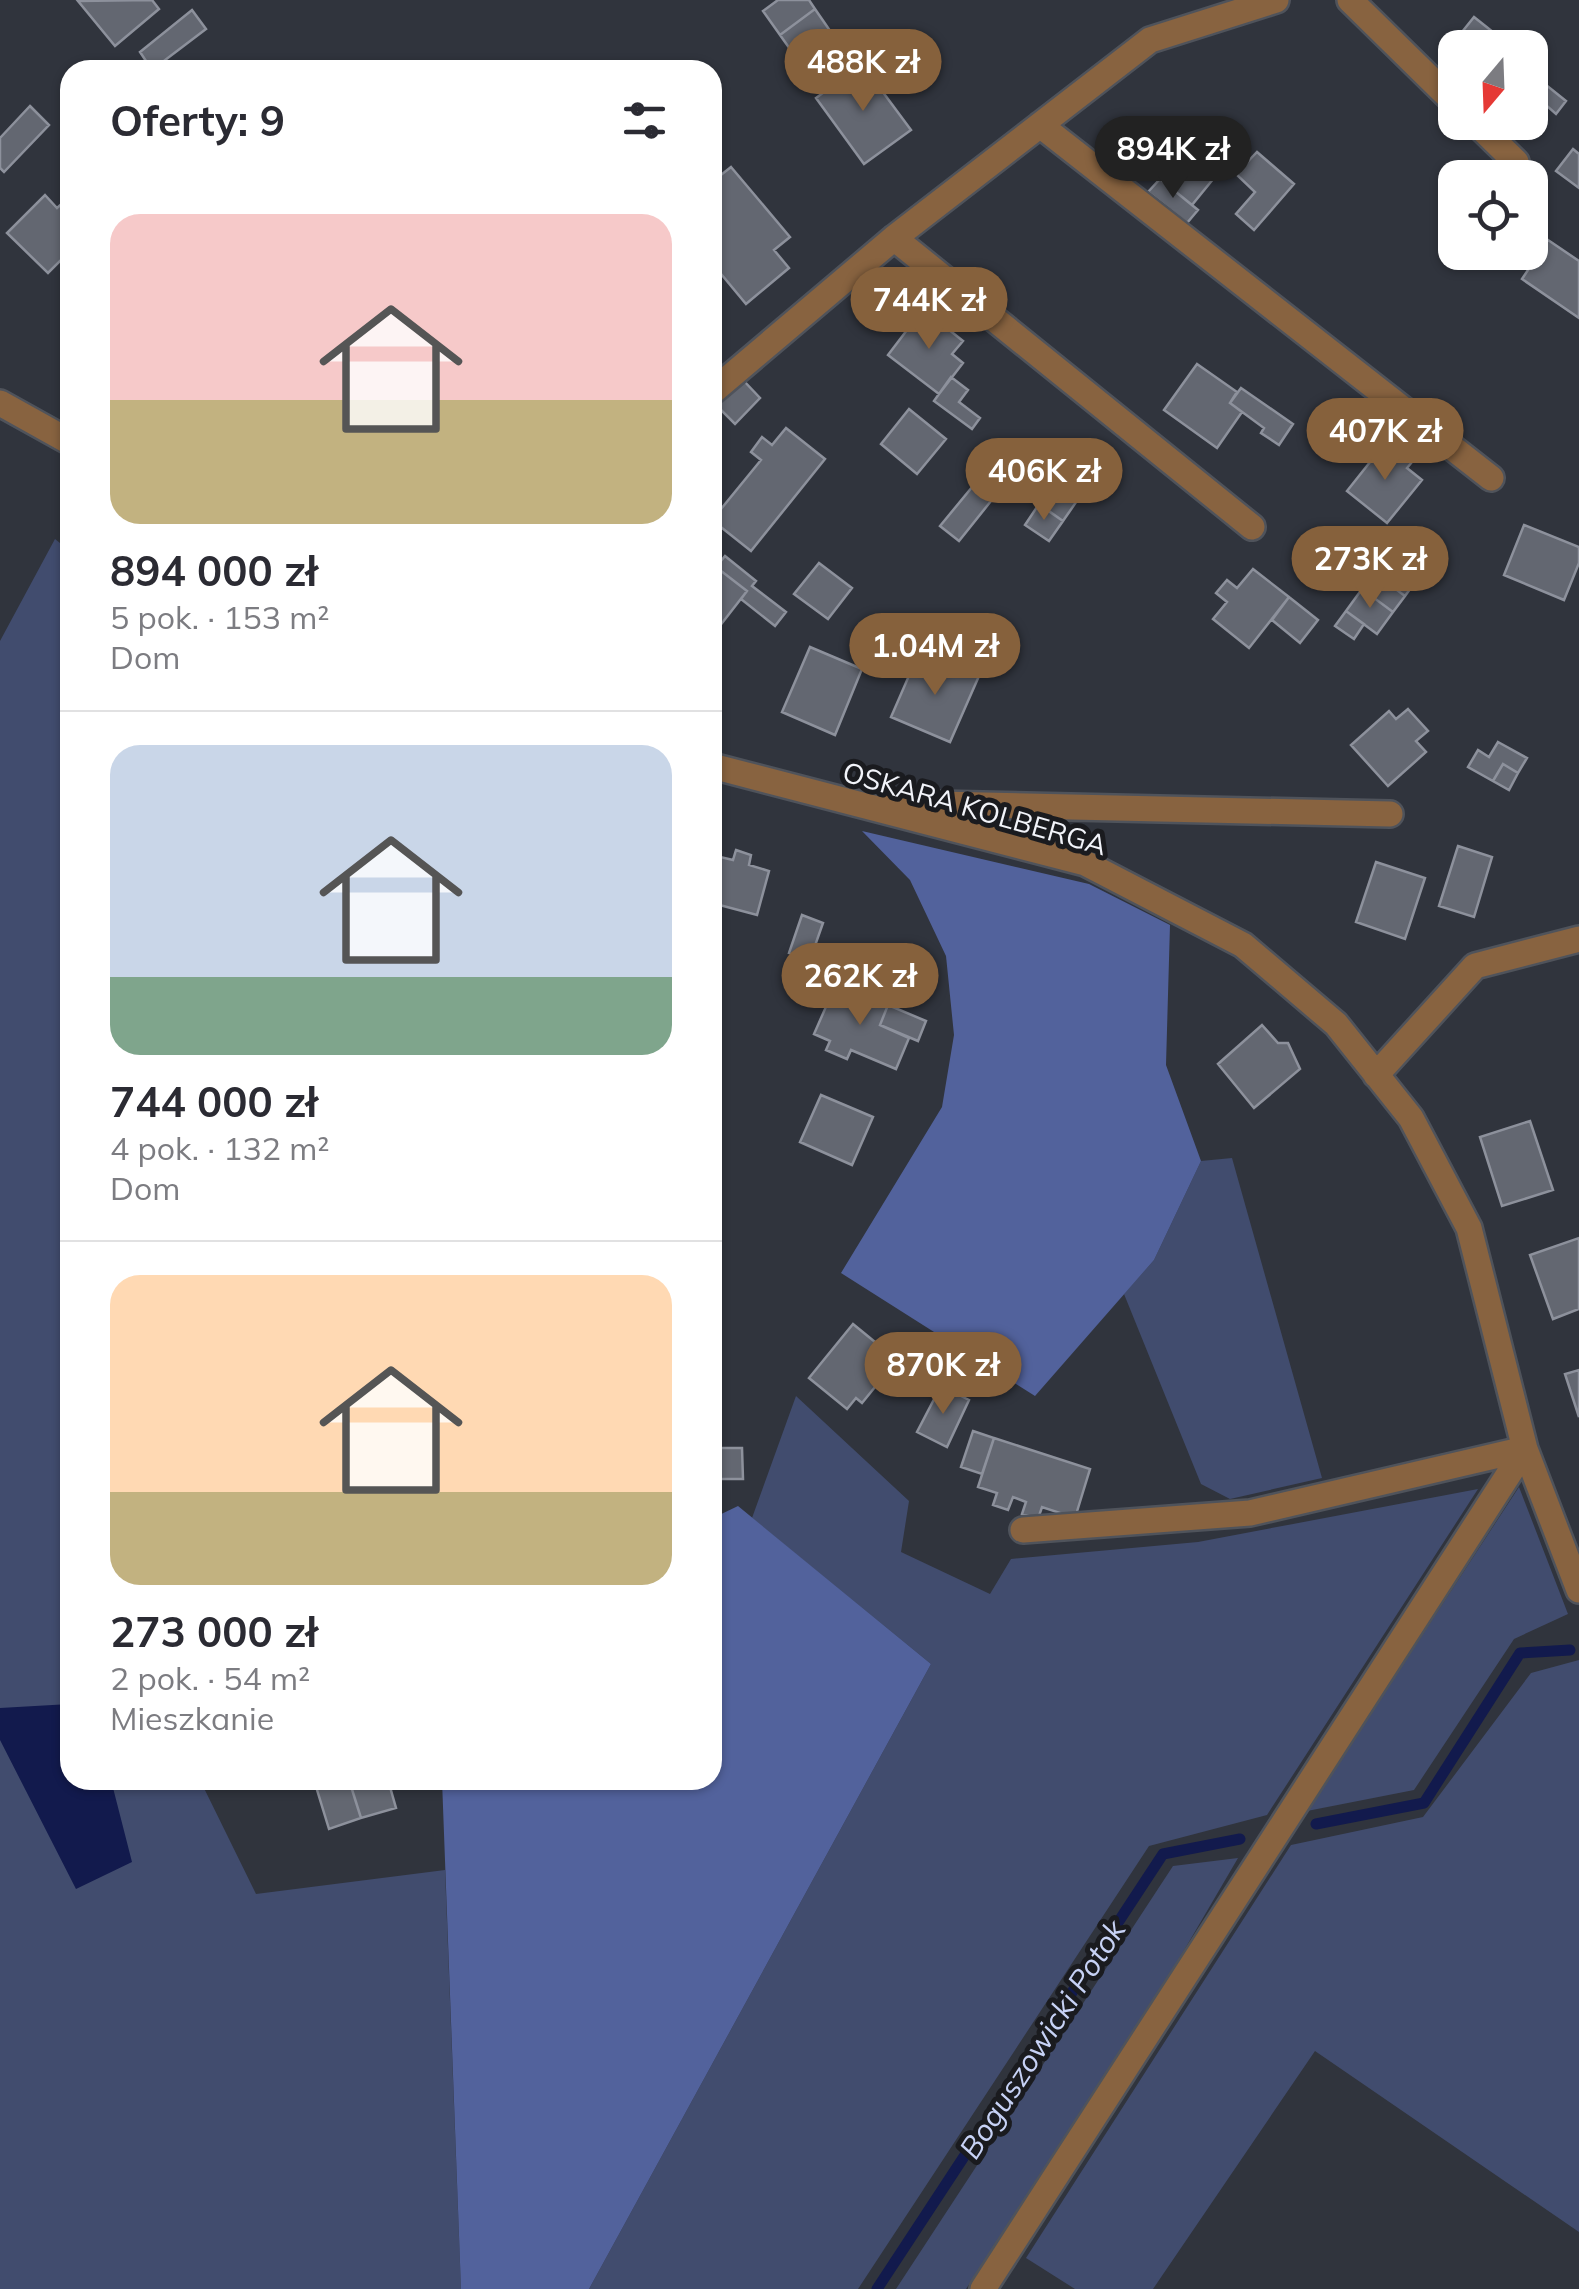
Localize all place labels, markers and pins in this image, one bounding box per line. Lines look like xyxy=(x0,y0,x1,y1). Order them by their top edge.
pin: 488K zł xyxy=(771,29,955,114)
pin: 894K zł xyxy=(1081,116,1265,201)
pin: 744K zł xyxy=(837,267,1021,352)
pin: 407K zł xyxy=(1293,398,1477,483)
pin: 406K zł xyxy=(952,438,1136,523)
pin: 273K zł xyxy=(1278,526,1462,611)
pin: 1.04M zł xyxy=(832,613,1038,698)
pin: 262K zł xyxy=(768,943,952,1028)
pin: 870K zł xyxy=(851,1332,1035,1417)

